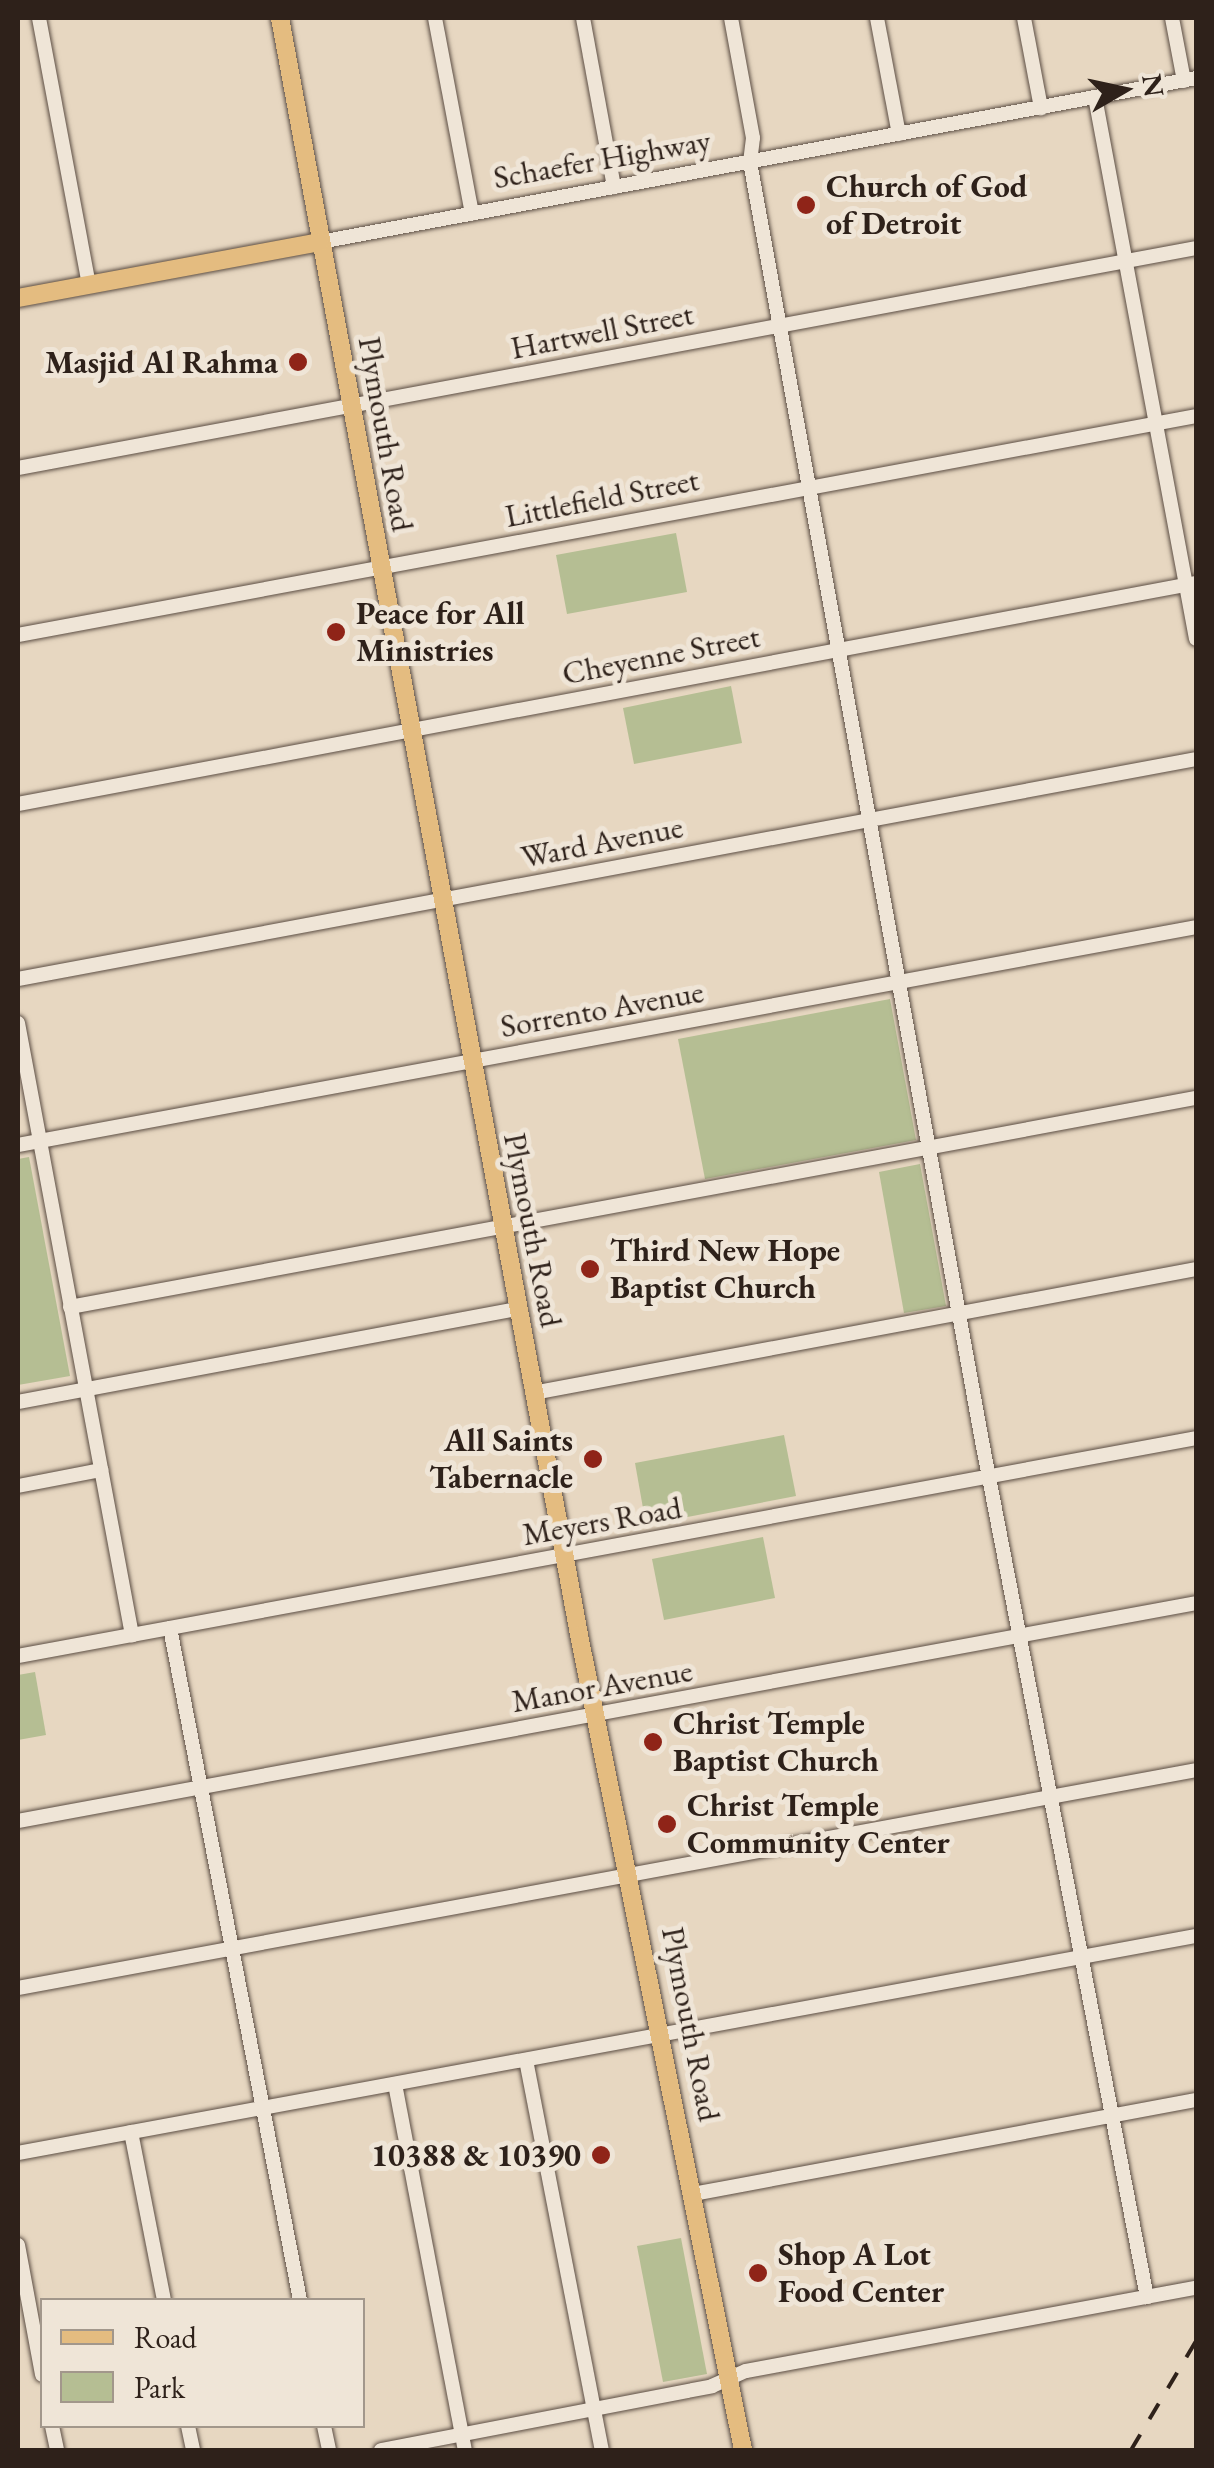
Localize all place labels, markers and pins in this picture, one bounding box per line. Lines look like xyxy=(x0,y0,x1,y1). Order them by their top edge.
place label: Church of God of Detroit xyxy=(826,168,1027,243)
marker: Church of God of Detroit xyxy=(795,194,817,216)
place label: Masjid Al Rahma xyxy=(45,343,278,381)
marker: Masjid Al Rahma xyxy=(287,351,309,373)
place label: Peace for All Ministries xyxy=(356,595,525,670)
marker: Peace for All Ministries xyxy=(325,621,347,643)
place label: Third New Hope Baptist Church xyxy=(610,1232,840,1307)
marker: Third New Hope Baptist Church xyxy=(579,1258,601,1280)
place label: All Saints Tabernacle xyxy=(429,1422,573,1497)
marker: All Saints Tabernacle xyxy=(582,1448,604,1470)
place label: Christ Temple Baptist Church xyxy=(673,1705,879,1780)
marker: Christ Temple Baptist Church xyxy=(642,1731,664,1753)
place label: Christ Temple Community Center xyxy=(687,1787,950,1862)
marker: Christ Temple Community Center xyxy=(656,1813,678,1835)
place label: 10388 & 10390 xyxy=(371,2136,581,2174)
marker: 10388 & 10390 xyxy=(590,2144,612,2166)
place label: Shop A Lot Food Center xyxy=(778,2236,944,2311)
marker: Shop A Lot Food Center xyxy=(747,2262,769,2284)

